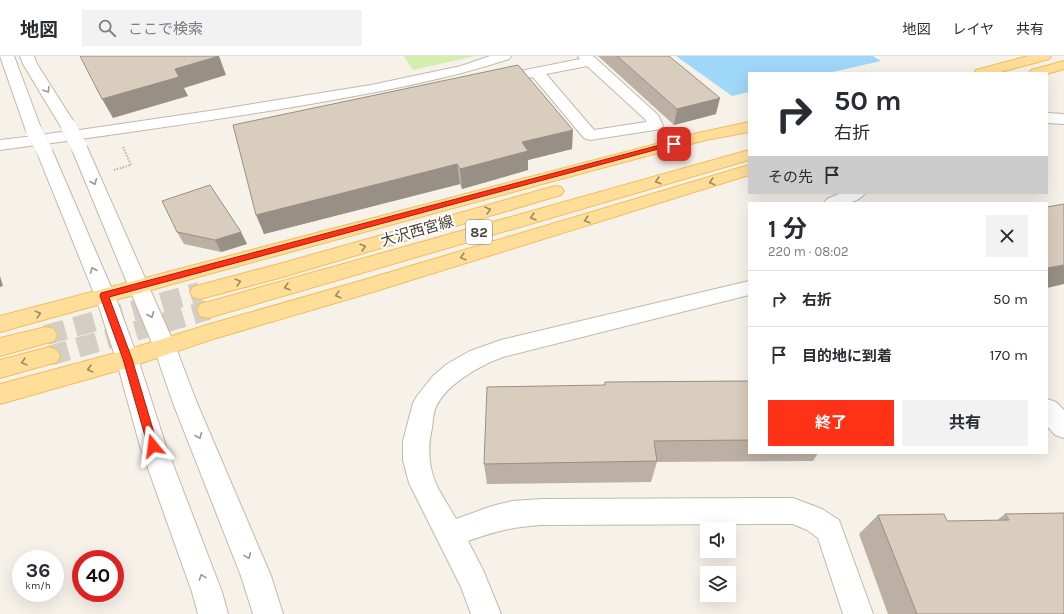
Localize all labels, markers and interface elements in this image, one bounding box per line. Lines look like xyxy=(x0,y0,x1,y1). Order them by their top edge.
search box xyxy=(82,10,362,46)
icon: search xyxy=(96,17,118,39)
text: 地図 xyxy=(20,19,58,41)
text: ここで検索 xyxy=(128,20,203,38)
text: 地図 xyxy=(902,21,930,38)
text: レイヤ xyxy=(952,21,994,38)
text: 共有 xyxy=(1016,21,1044,38)
text: 50 m xyxy=(834,84,902,117)
one-way arrow xyxy=(42,86,49,93)
icon: right xyxy=(768,88,820,140)
text: 右折 xyxy=(834,122,870,144)
pin xyxy=(657,127,691,161)
icon: arrive xyxy=(663,133,685,155)
icon: arrive xyxy=(821,164,843,186)
text: その先 xyxy=(768,168,813,186)
one-way arrow xyxy=(654,176,661,185)
one-way arrow xyxy=(708,177,715,186)
one-way arrow xyxy=(90,179,98,186)
one-way arrow xyxy=(484,206,491,215)
street label: 大沢西宮線 xyxy=(378,212,456,250)
one-way arrow xyxy=(529,212,536,221)
one-way arrow xyxy=(584,215,591,224)
text: 1 分 xyxy=(768,215,807,243)
button: close xyxy=(986,215,1028,257)
road number: 82 xyxy=(466,220,492,244)
one-way arrow xyxy=(359,243,366,252)
text: 220 m · 08:02 xyxy=(768,244,848,259)
one-way arrow xyxy=(460,252,467,261)
one-way arrow xyxy=(90,266,98,273)
one-way arrow xyxy=(234,278,241,287)
one-way arrow xyxy=(283,282,290,291)
icon: right xyxy=(768,288,790,310)
one-way arrow xyxy=(335,290,342,299)
text: 50 m xyxy=(993,290,1028,308)
text: 右折 xyxy=(802,291,832,309)
one-way arrow xyxy=(34,310,41,319)
one-way arrow xyxy=(147,311,155,318)
icon: arrive xyxy=(768,344,790,366)
text: 170 m xyxy=(990,346,1028,364)
text: 目的地に到着 xyxy=(802,347,892,365)
one-way arrow xyxy=(21,358,28,366)
one-way arrow xyxy=(87,364,94,373)
button: 終了 xyxy=(768,400,894,446)
button: 共有 xyxy=(902,400,1028,446)
position arrow xyxy=(132,425,174,467)
one-way arrow xyxy=(194,432,202,439)
map controls xyxy=(700,522,736,602)
button: sound xyxy=(700,522,736,558)
speed limit sign: 40 xyxy=(72,550,124,602)
one-way arrow xyxy=(243,553,251,560)
text: 36 xyxy=(26,559,50,582)
button: layers xyxy=(700,566,736,602)
one-way arrow xyxy=(198,573,206,580)
text: km/h xyxy=(25,580,51,592)

